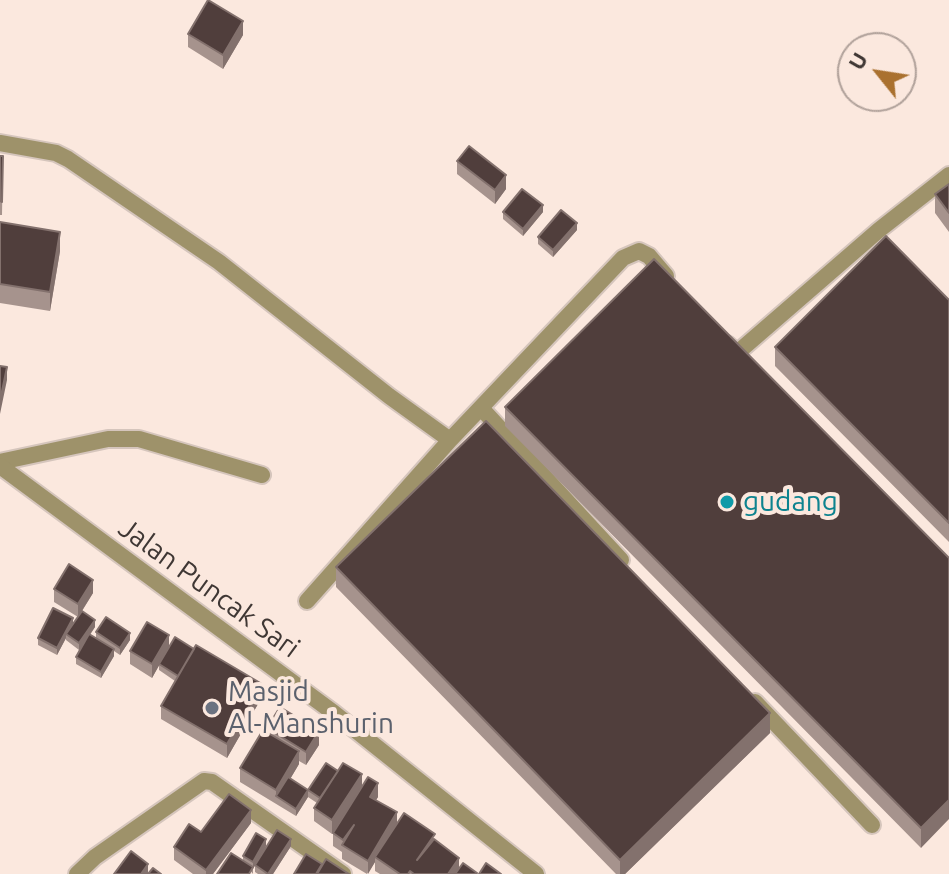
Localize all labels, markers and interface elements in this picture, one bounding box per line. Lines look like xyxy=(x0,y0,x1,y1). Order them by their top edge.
north arrow xyxy=(837,32,917,112)
text: U xyxy=(843,48,872,74)
place label: gudang xyxy=(743,485,838,519)
marker: gudang xyxy=(718,493,736,511)
street label: Jalan Puncak Sari xyxy=(112,511,306,665)
place label: Masjid Al-Manshurin xyxy=(228,675,394,741)
marker: Masjid Al-Manshurin xyxy=(203,699,221,717)

